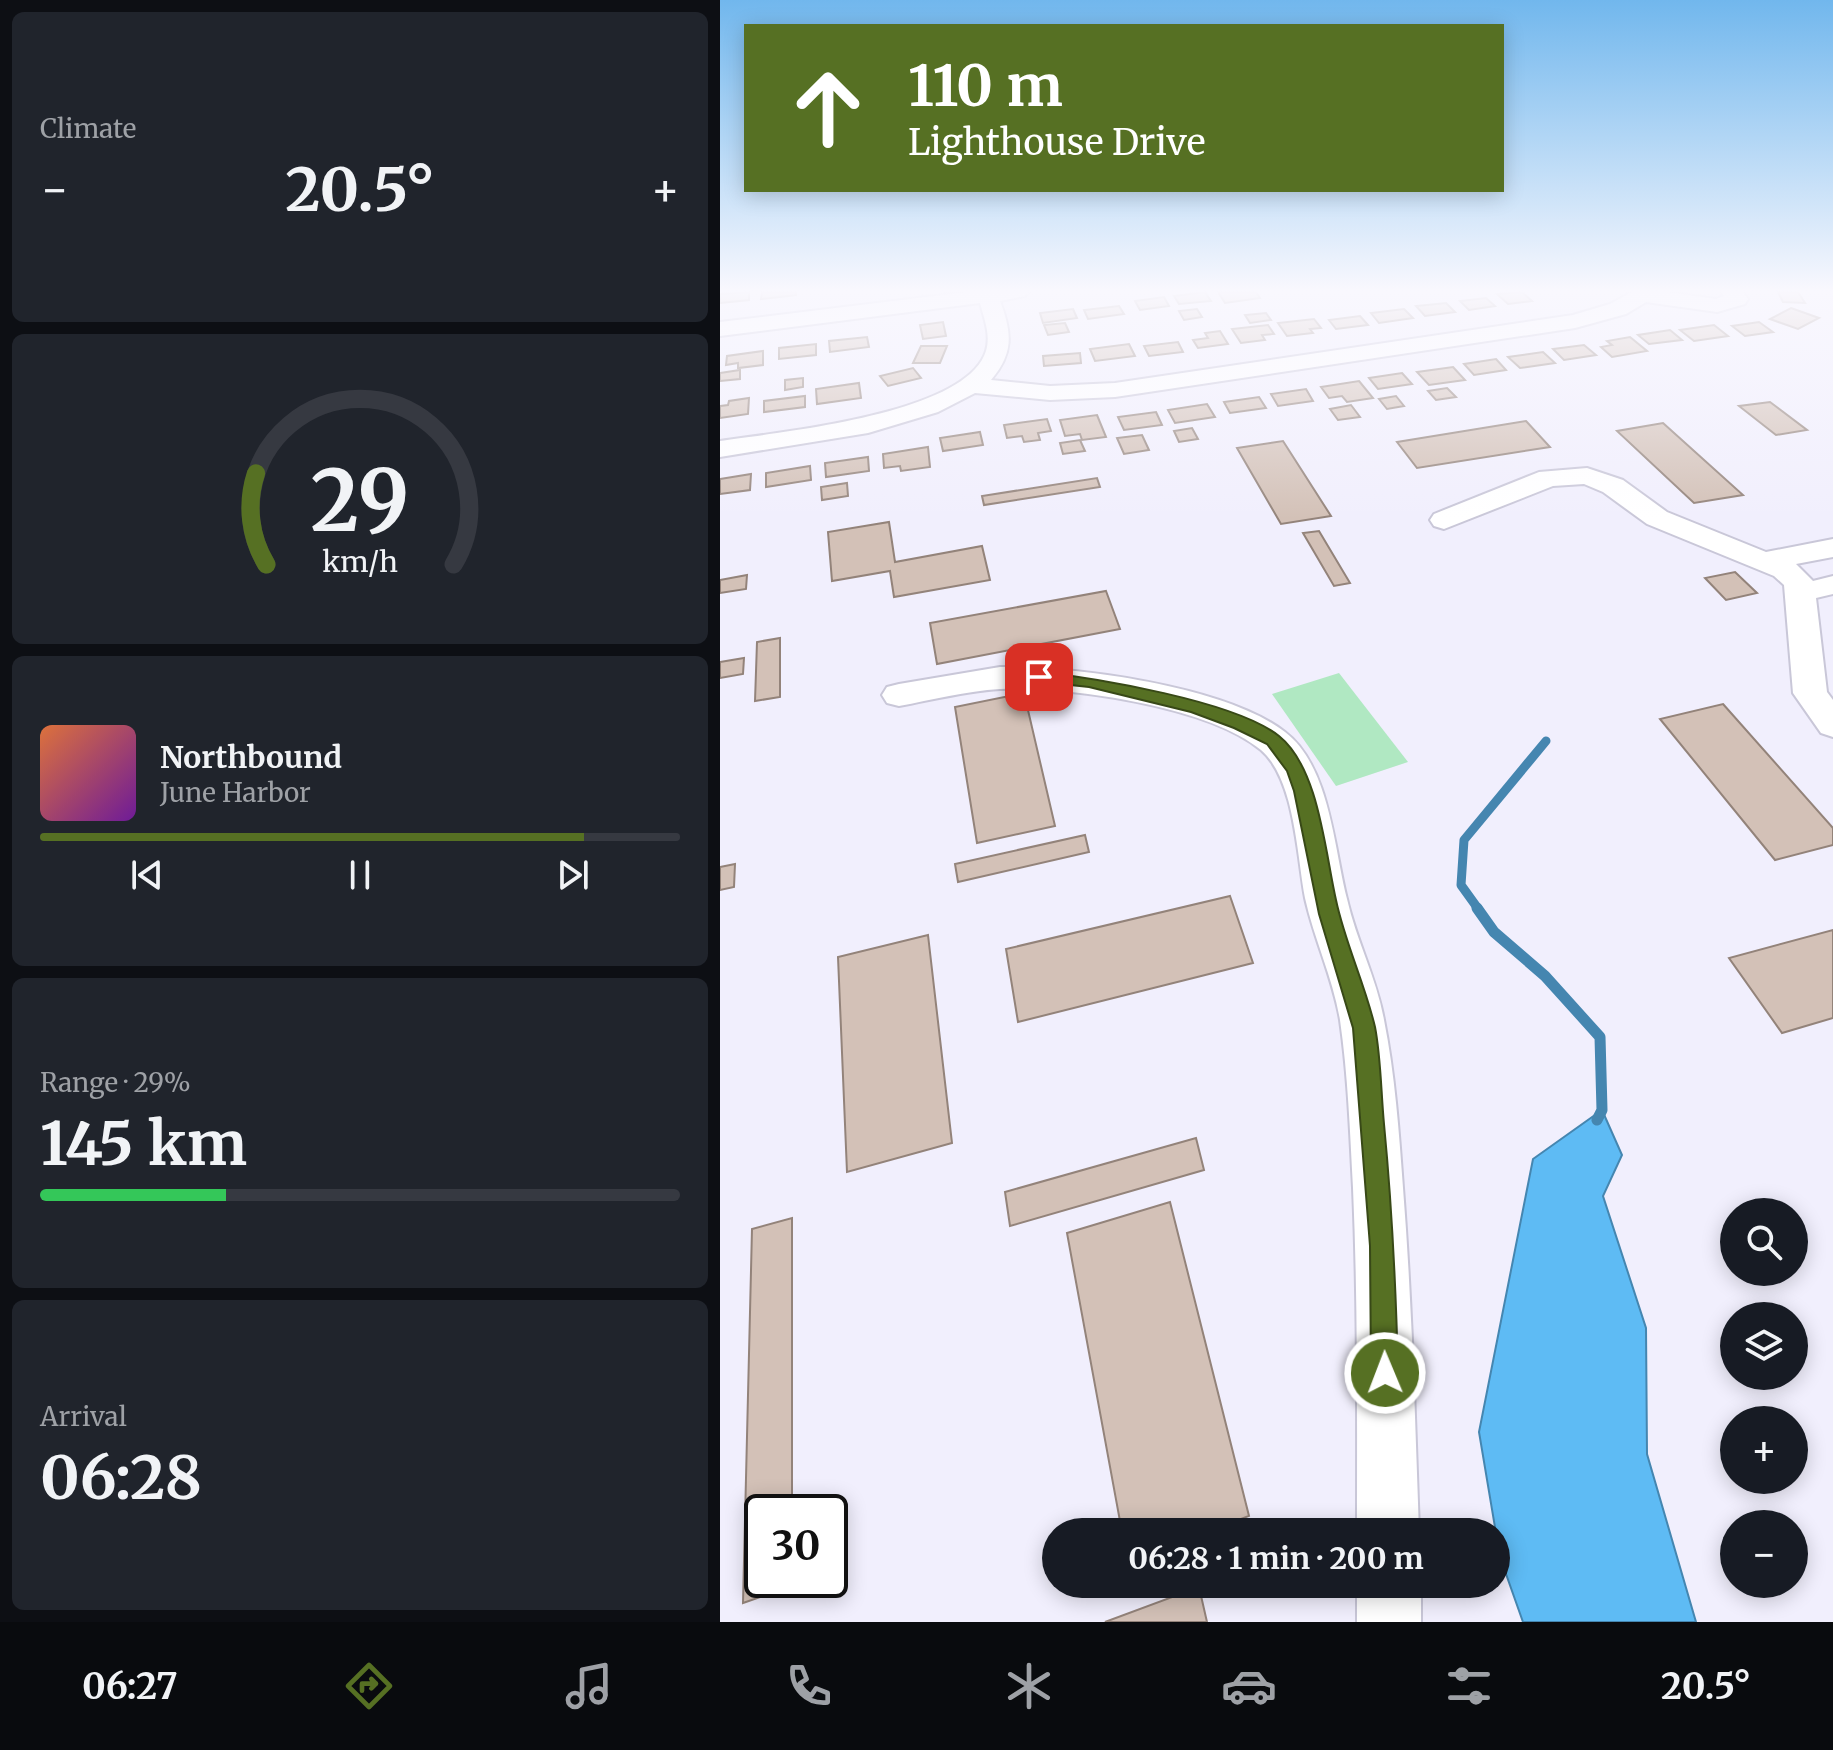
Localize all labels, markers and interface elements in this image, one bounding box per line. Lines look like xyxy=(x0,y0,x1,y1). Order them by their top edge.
text: 110 m xyxy=(908,51,1063,121)
icon: ahead xyxy=(776,56,880,160)
text: Climate xyxy=(40,112,136,145)
text: Lighthouse Drive xyxy=(908,120,1205,165)
text: 20.5° xyxy=(285,152,435,227)
text: − xyxy=(40,162,69,217)
text: + xyxy=(651,162,680,217)
text: 29 xyxy=(311,449,409,554)
text: km/h xyxy=(322,544,398,580)
pin xyxy=(1005,643,1073,711)
icon: arrive xyxy=(1017,655,1061,699)
text: Northbound xyxy=(160,738,342,776)
text: June Harbor xyxy=(160,776,311,809)
icon: previous xyxy=(125,853,169,897)
icon: pause xyxy=(338,853,382,897)
icon: next xyxy=(551,853,595,897)
text: Range · 29% xyxy=(40,1066,191,1099)
text: 145 km xyxy=(40,1106,247,1181)
map controls xyxy=(1720,1198,1808,1598)
button: search xyxy=(1720,1198,1808,1286)
button: layers xyxy=(1720,1302,1808,1390)
position arrow xyxy=(1343,1331,1427,1415)
text: Arrival xyxy=(40,1400,127,1433)
button: + xyxy=(1720,1406,1808,1494)
text: 06:28 xyxy=(40,1440,202,1515)
speed limit sign: 30 xyxy=(744,1494,848,1598)
button: − xyxy=(1720,1510,1808,1598)
text: 06:28 · 1 min · 200 m xyxy=(1128,1539,1424,1577)
icon: directions xyxy=(341,1658,397,1714)
icon: music xyxy=(561,1658,617,1714)
icon: phone xyxy=(781,1658,837,1714)
icon: climate xyxy=(1001,1658,1057,1714)
icon: car xyxy=(1221,1658,1277,1714)
icon: filters xyxy=(1441,1658,1497,1714)
text: 06:27 xyxy=(82,1664,178,1709)
text: 20.5° xyxy=(1661,1664,1751,1709)

